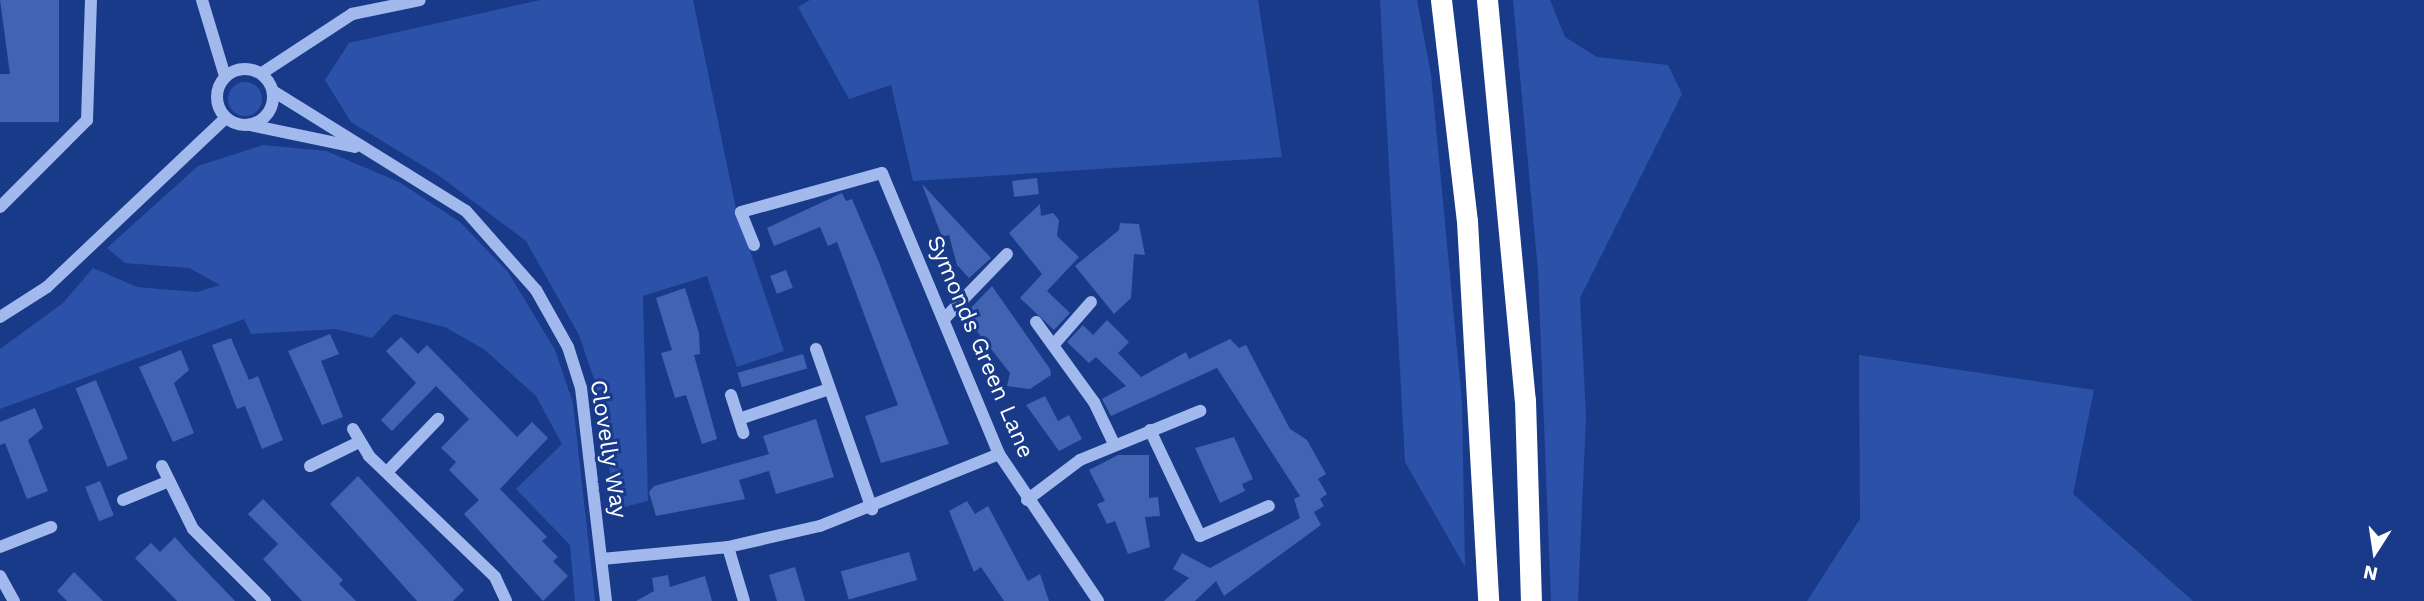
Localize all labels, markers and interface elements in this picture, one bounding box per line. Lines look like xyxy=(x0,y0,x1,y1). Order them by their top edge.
street label: Symonds Green Lane xyxy=(921,232,1039,462)
street label: Clovelly Way xyxy=(583,377,633,521)
north arrow xyxy=(2340,517,2410,587)
text: N xyxy=(2361,560,2380,586)

